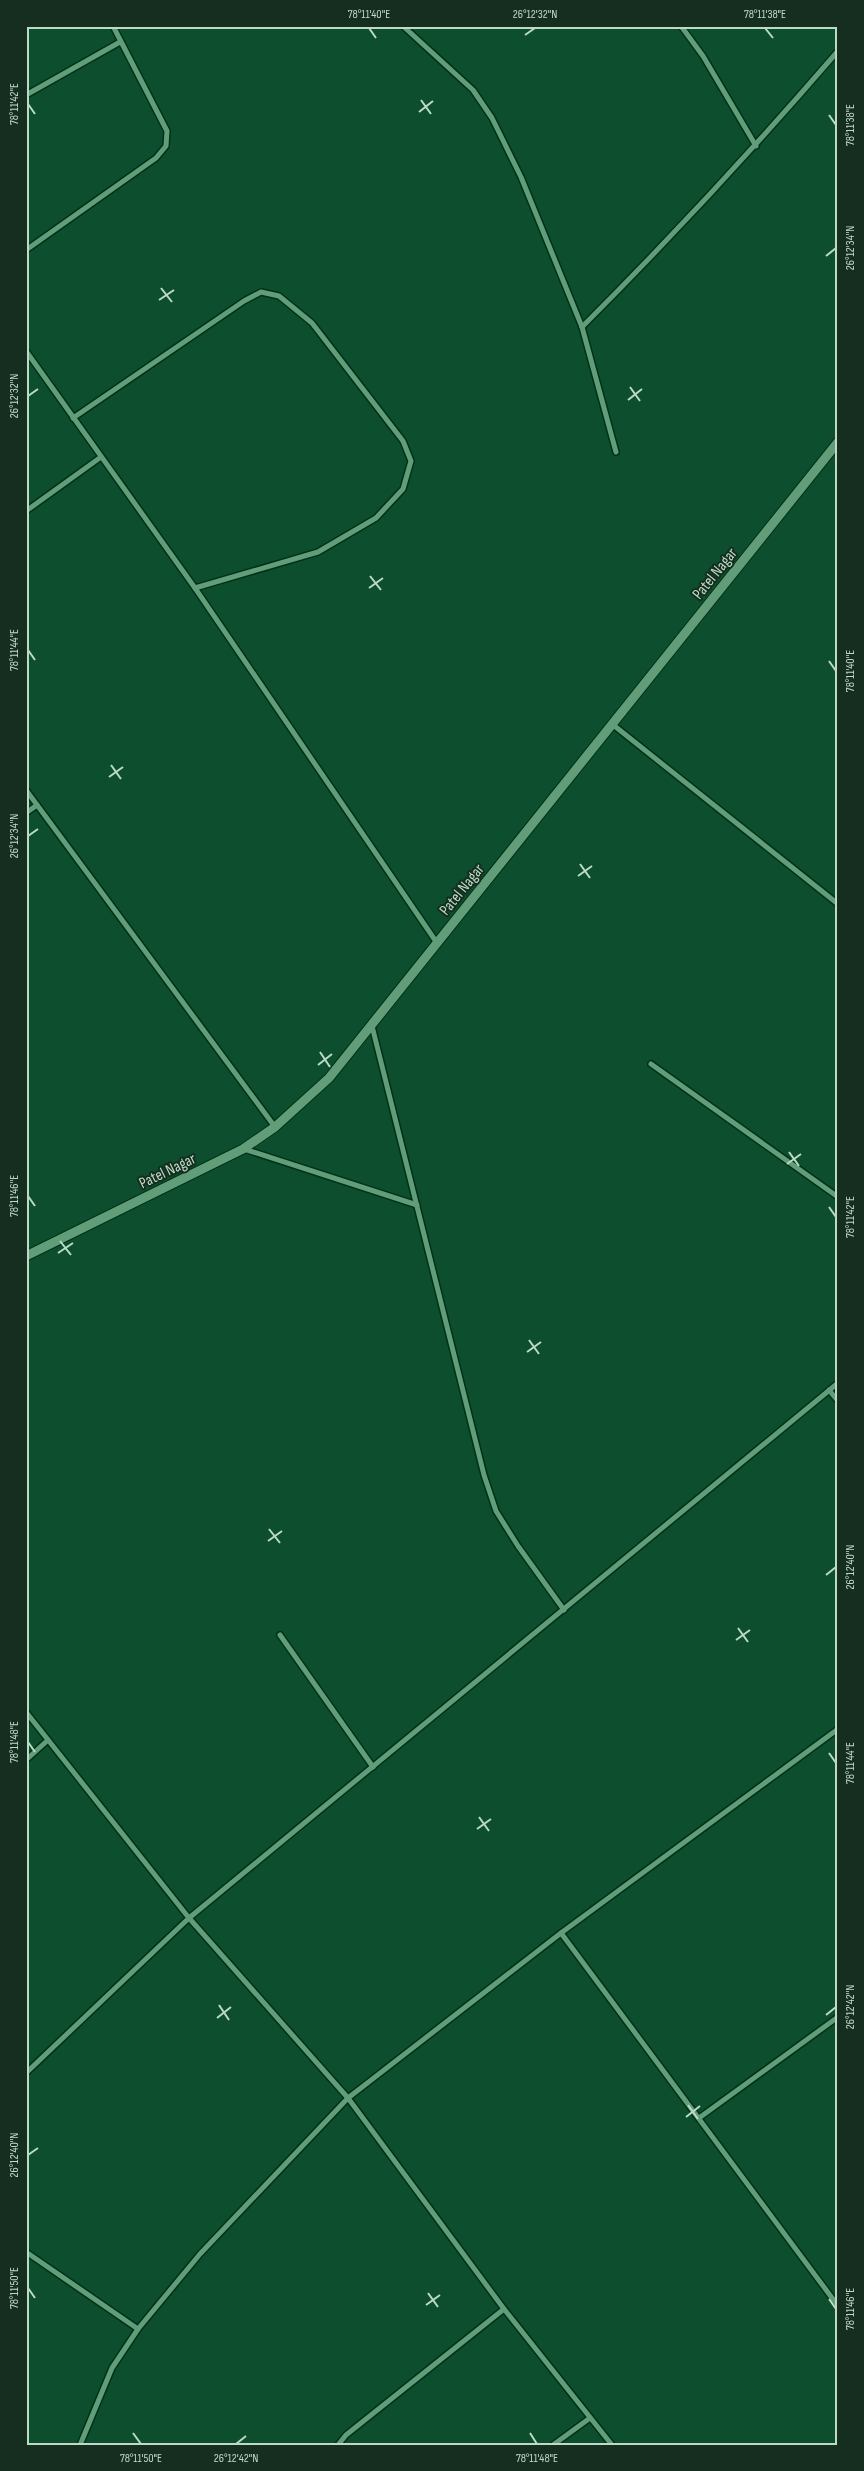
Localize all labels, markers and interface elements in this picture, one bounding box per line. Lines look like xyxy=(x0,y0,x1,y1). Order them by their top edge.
text: 78°11'40"E xyxy=(348,7,390,22)
text: 26°12'32"N xyxy=(513,7,557,22)
text: 78°11'38"E xyxy=(744,7,786,22)
text: 78°11'42"E xyxy=(7,83,22,125)
text: 78°11'38"E xyxy=(843,104,858,146)
text: 26°12'34"N xyxy=(843,226,858,270)
text: 26°12'32"N xyxy=(7,374,22,418)
street label: Patel Nagar xyxy=(689,544,742,603)
text: 78°11'44"E xyxy=(7,629,22,671)
text: 78°11'40"E xyxy=(843,650,858,692)
text: 26°12'34"N xyxy=(7,814,22,858)
street label: Patel Nagar xyxy=(436,860,489,919)
street label: Patel Nagar xyxy=(136,1149,199,1193)
text: 78°11'46"E xyxy=(7,1175,22,1217)
text: 78°11'42"E xyxy=(843,1196,858,1238)
text: 26°12'40"N xyxy=(843,1545,858,1589)
text: 78°11'48"E xyxy=(7,1721,22,1763)
text: 78°11'44"E xyxy=(843,1742,858,1784)
text: 26°12'42"N xyxy=(843,1985,858,2029)
text: 26°12'40"N xyxy=(7,2133,22,2177)
text: 78°11'50"E xyxy=(7,2267,22,2309)
text: 78°11'46"E xyxy=(843,2288,858,2330)
text: 78°11'50"E xyxy=(120,2451,162,2466)
text: 26°12'42"N xyxy=(214,2451,258,2466)
text: 78°11'48"E xyxy=(516,2451,558,2466)

